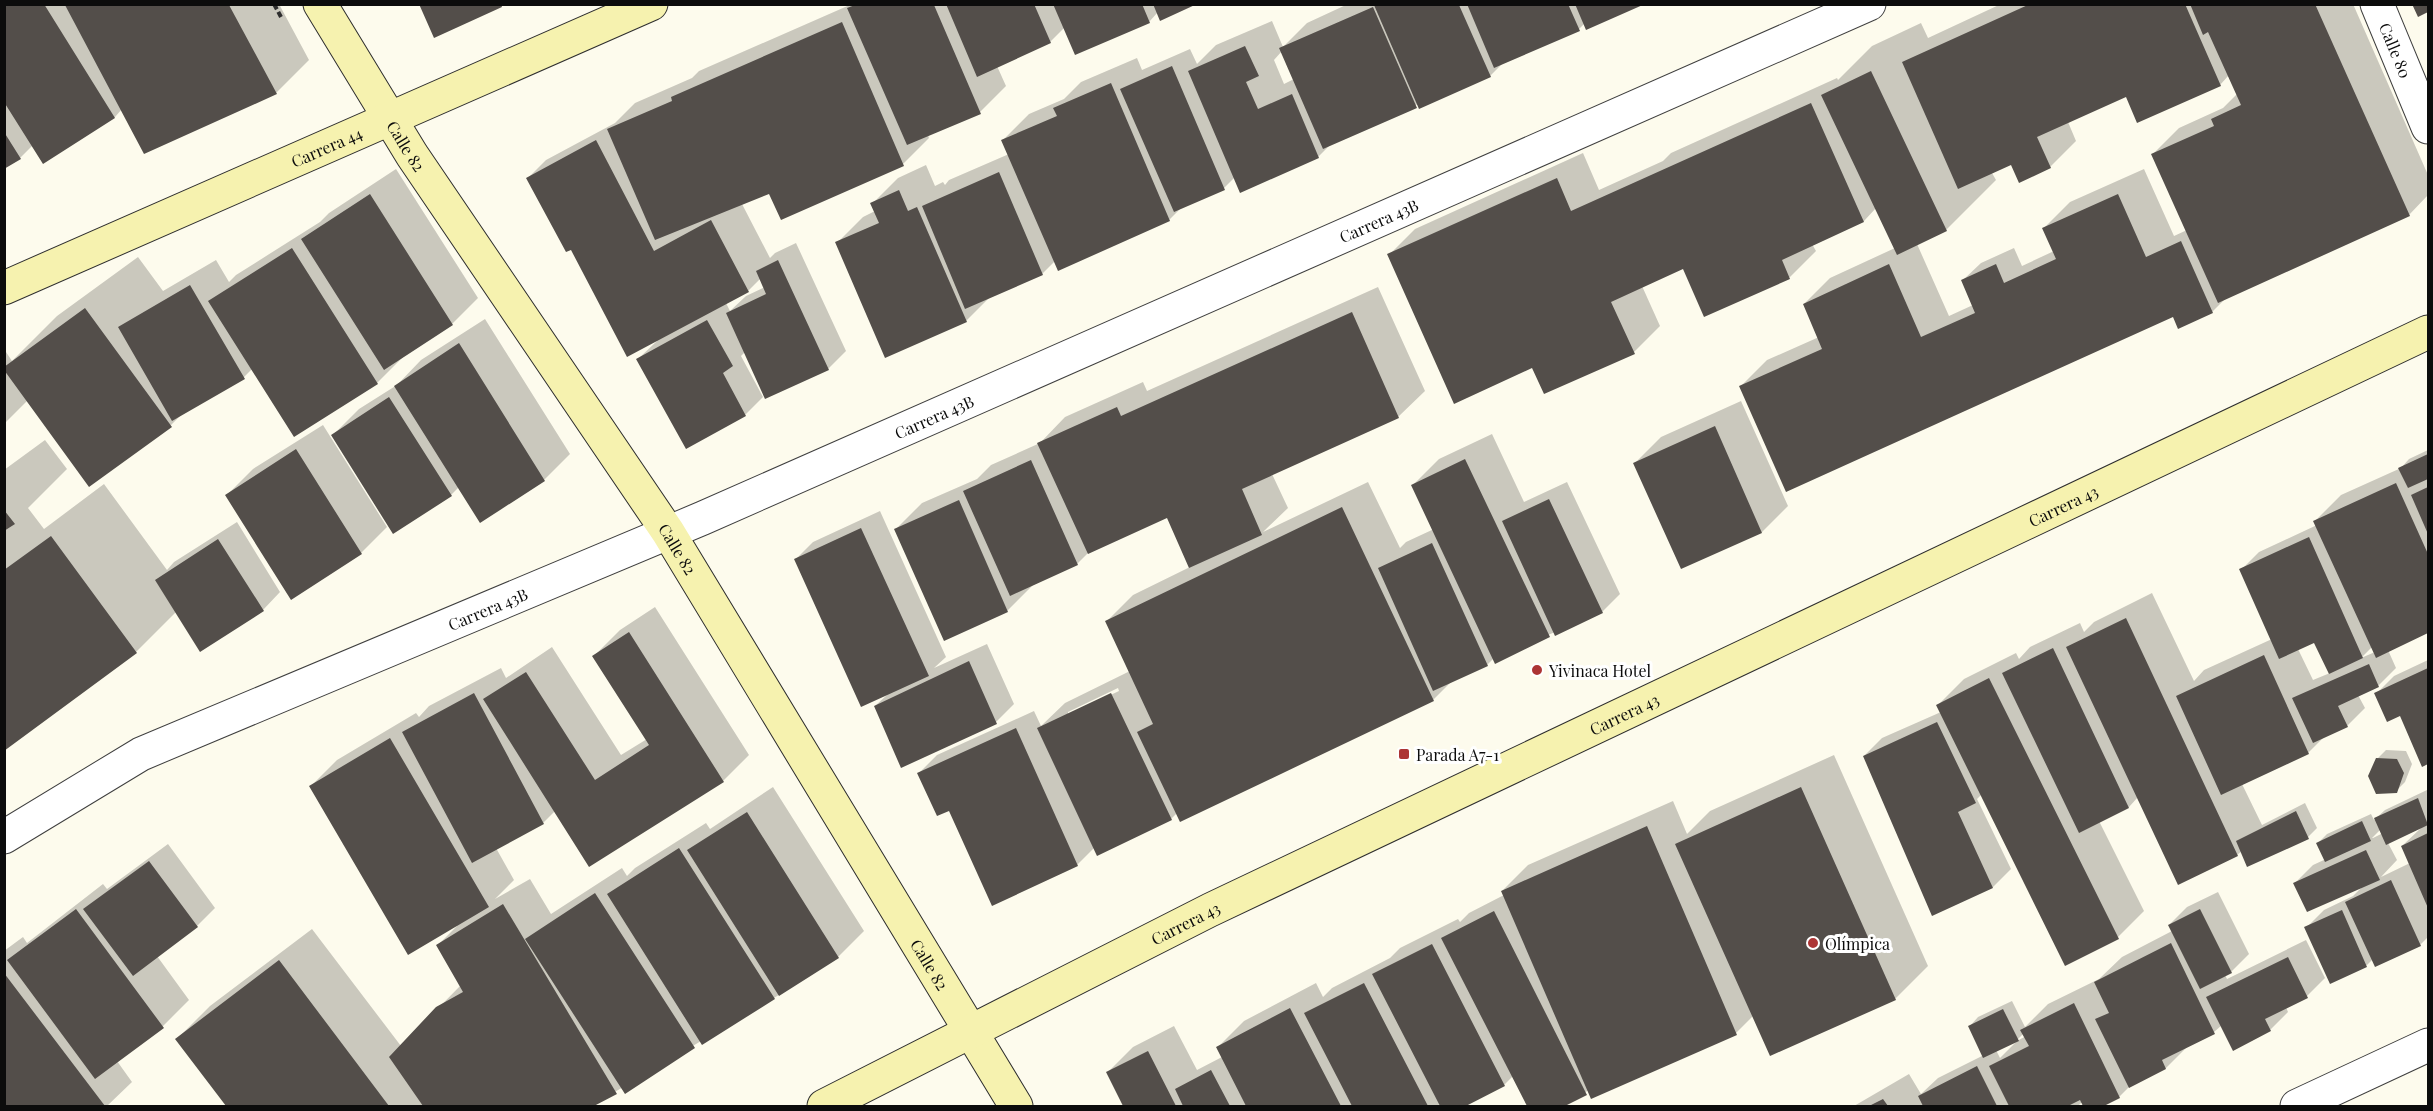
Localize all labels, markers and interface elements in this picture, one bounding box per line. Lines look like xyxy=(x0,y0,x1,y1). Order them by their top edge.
street label: Calle 80 xyxy=(2375,19,2417,81)
street label: Calle 82 xyxy=(383,116,430,175)
street label: Carrera 44 xyxy=(288,122,365,171)
street label: Carrera 43B xyxy=(1336,194,1421,247)
street label: Carrera 43B xyxy=(891,390,977,443)
street label: Carrera 43 xyxy=(2025,480,2101,531)
street label: Calle 82 xyxy=(655,519,702,578)
street label: Carrera 43B xyxy=(445,582,531,635)
place label: Yivinaca Hotel xyxy=(1548,660,1652,681)
marker: Yivinaca Hotel xyxy=(1530,663,1544,677)
street label: Carrera 43 xyxy=(1586,688,1662,739)
place label: Parada A7-1 xyxy=(1416,744,1499,765)
marker: Parada A7-1 xyxy=(1397,747,1411,761)
street label: Carrera 43 xyxy=(1147,897,1223,949)
place label: Olímpica xyxy=(1825,933,1890,954)
street label: Calle 82 xyxy=(907,935,954,994)
marker: Olímpica xyxy=(1806,936,1820,950)

